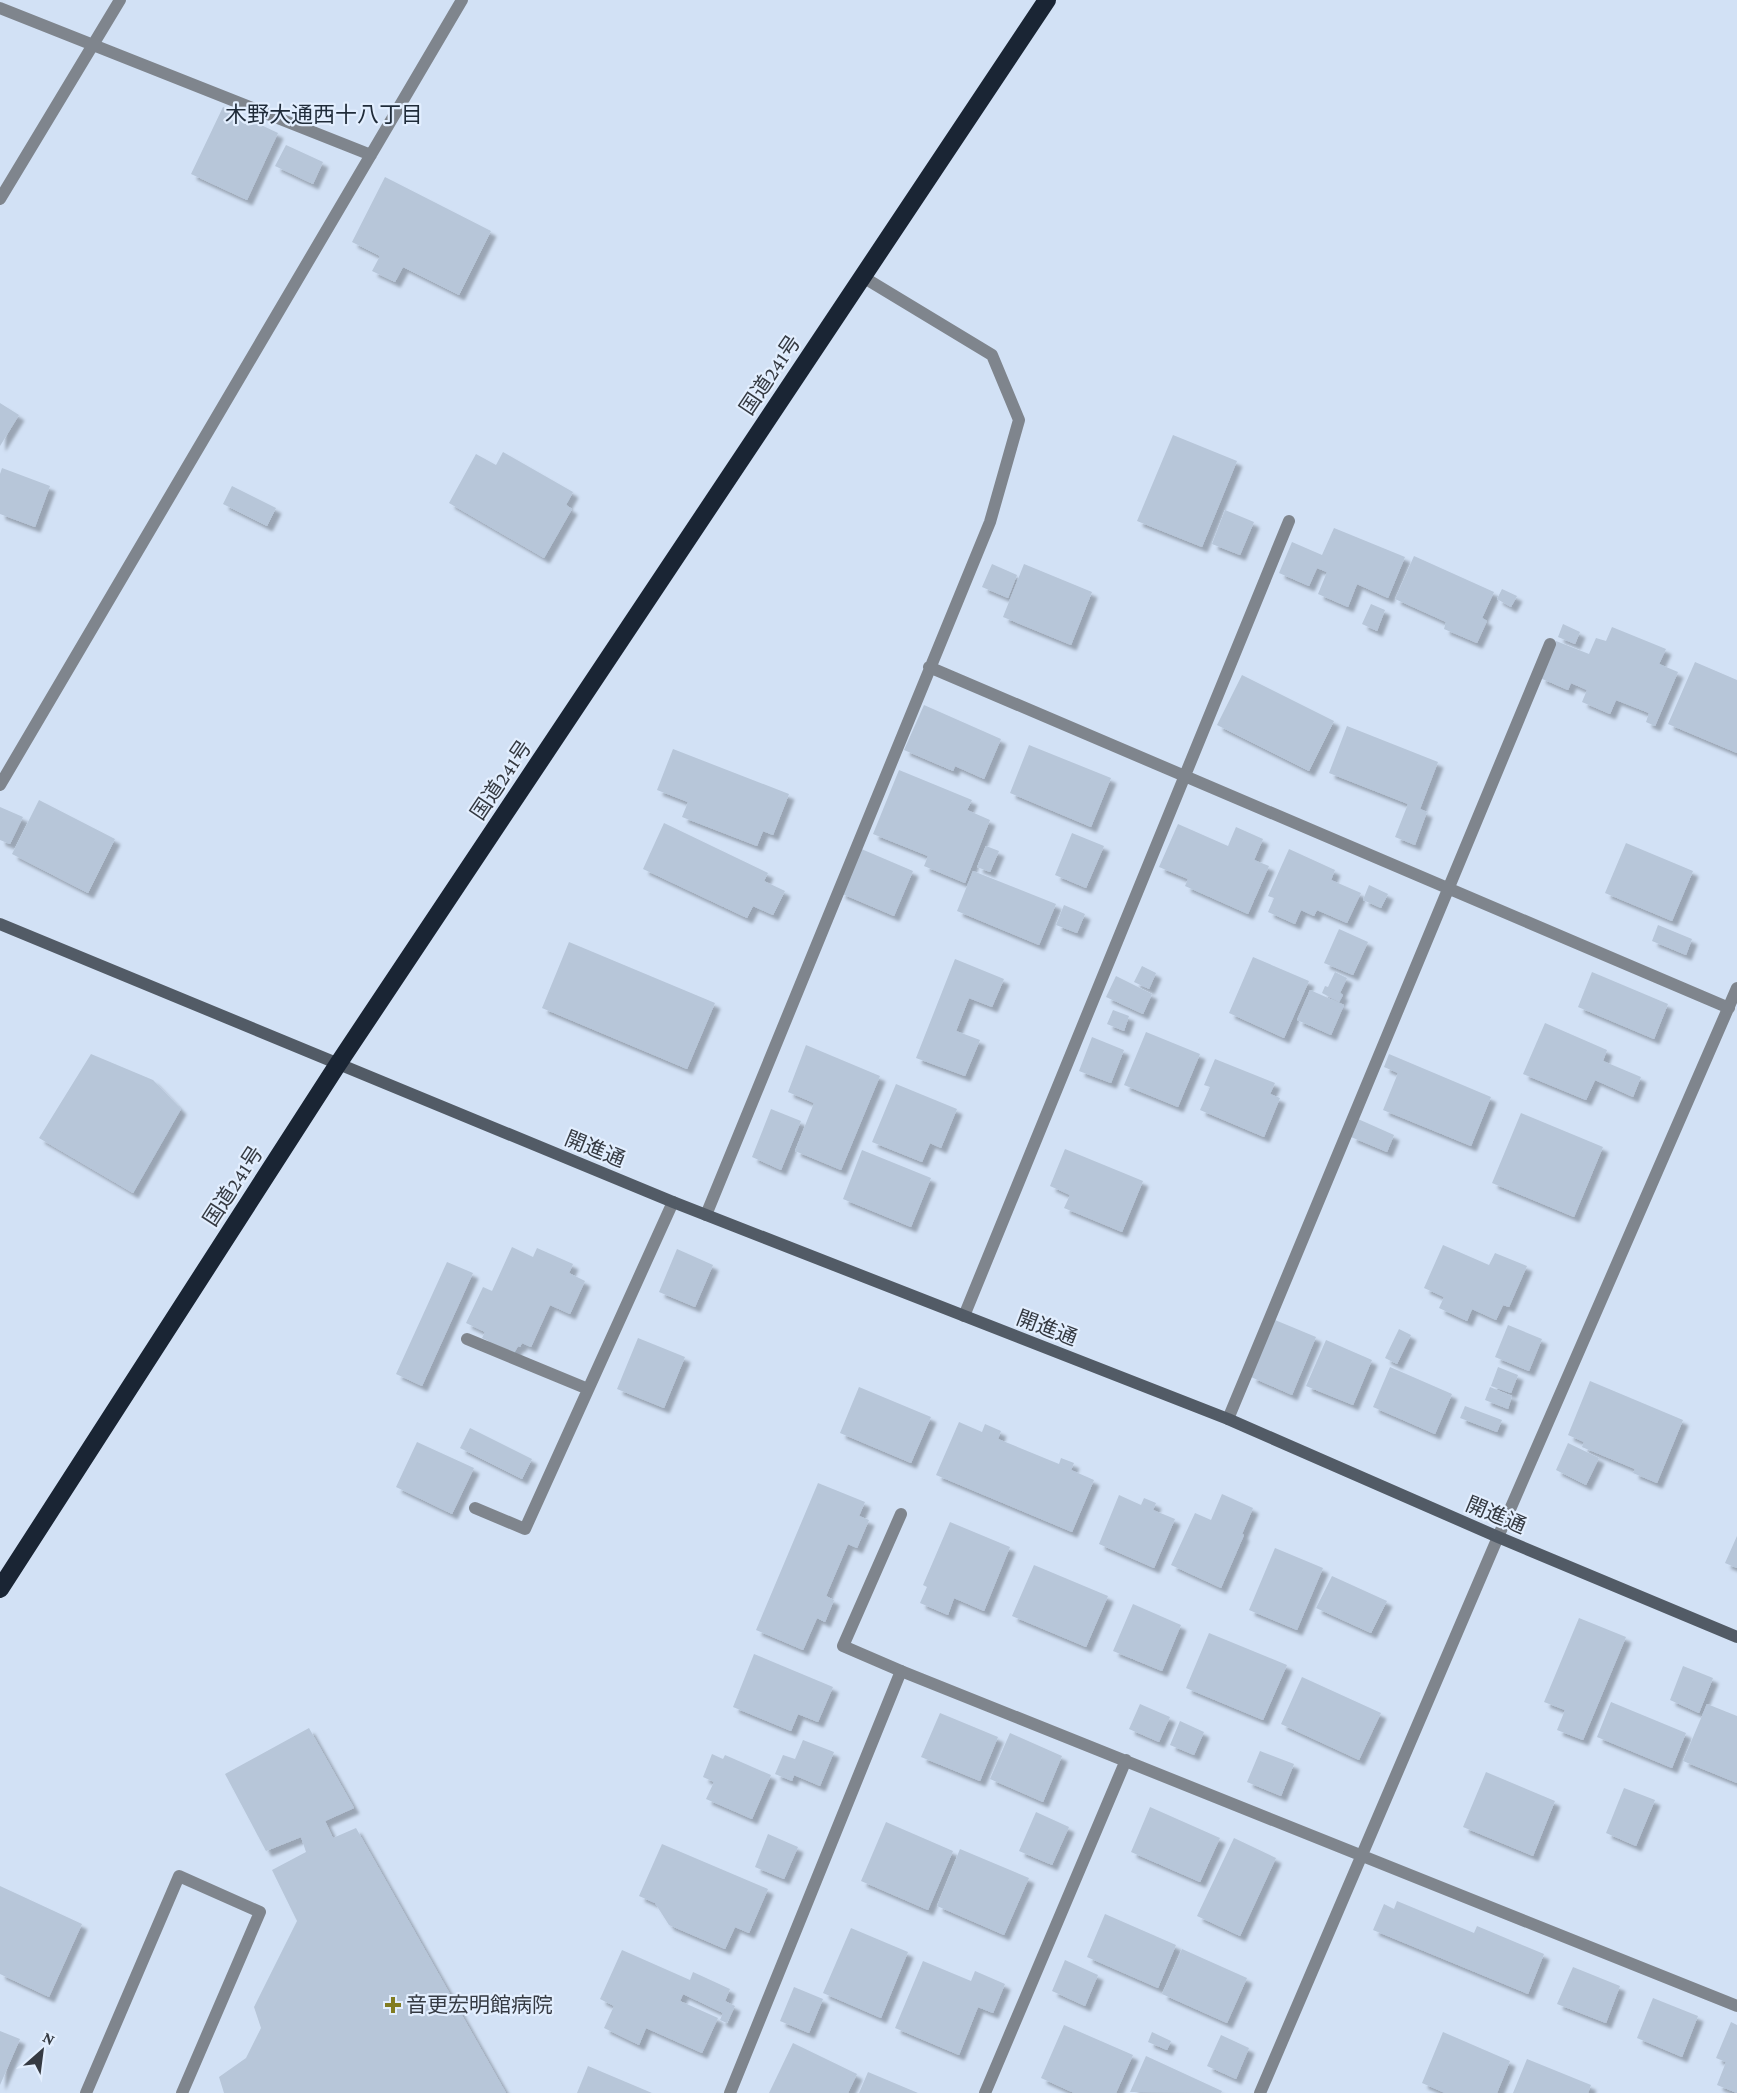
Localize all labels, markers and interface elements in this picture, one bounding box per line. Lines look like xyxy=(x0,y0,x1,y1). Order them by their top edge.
district label: 木野大通西十八丁目 xyxy=(225,102,423,127)
street label: 国道241号 xyxy=(735,331,805,419)
street label: 国道241号 xyxy=(466,736,536,824)
street label: 開進通 xyxy=(561,1126,629,1172)
street label: 国道241号 xyxy=(198,1141,268,1231)
street label: 開進通 xyxy=(1013,1306,1081,1350)
street label: 開進通 xyxy=(1462,1492,1530,1538)
place label: 音更宏明館病院 xyxy=(406,1993,553,2017)
marker: 音更宏明館病院 xyxy=(384,1996,402,2014)
north arrow xyxy=(12,2021,72,2081)
text: N xyxy=(40,2028,58,2048)

